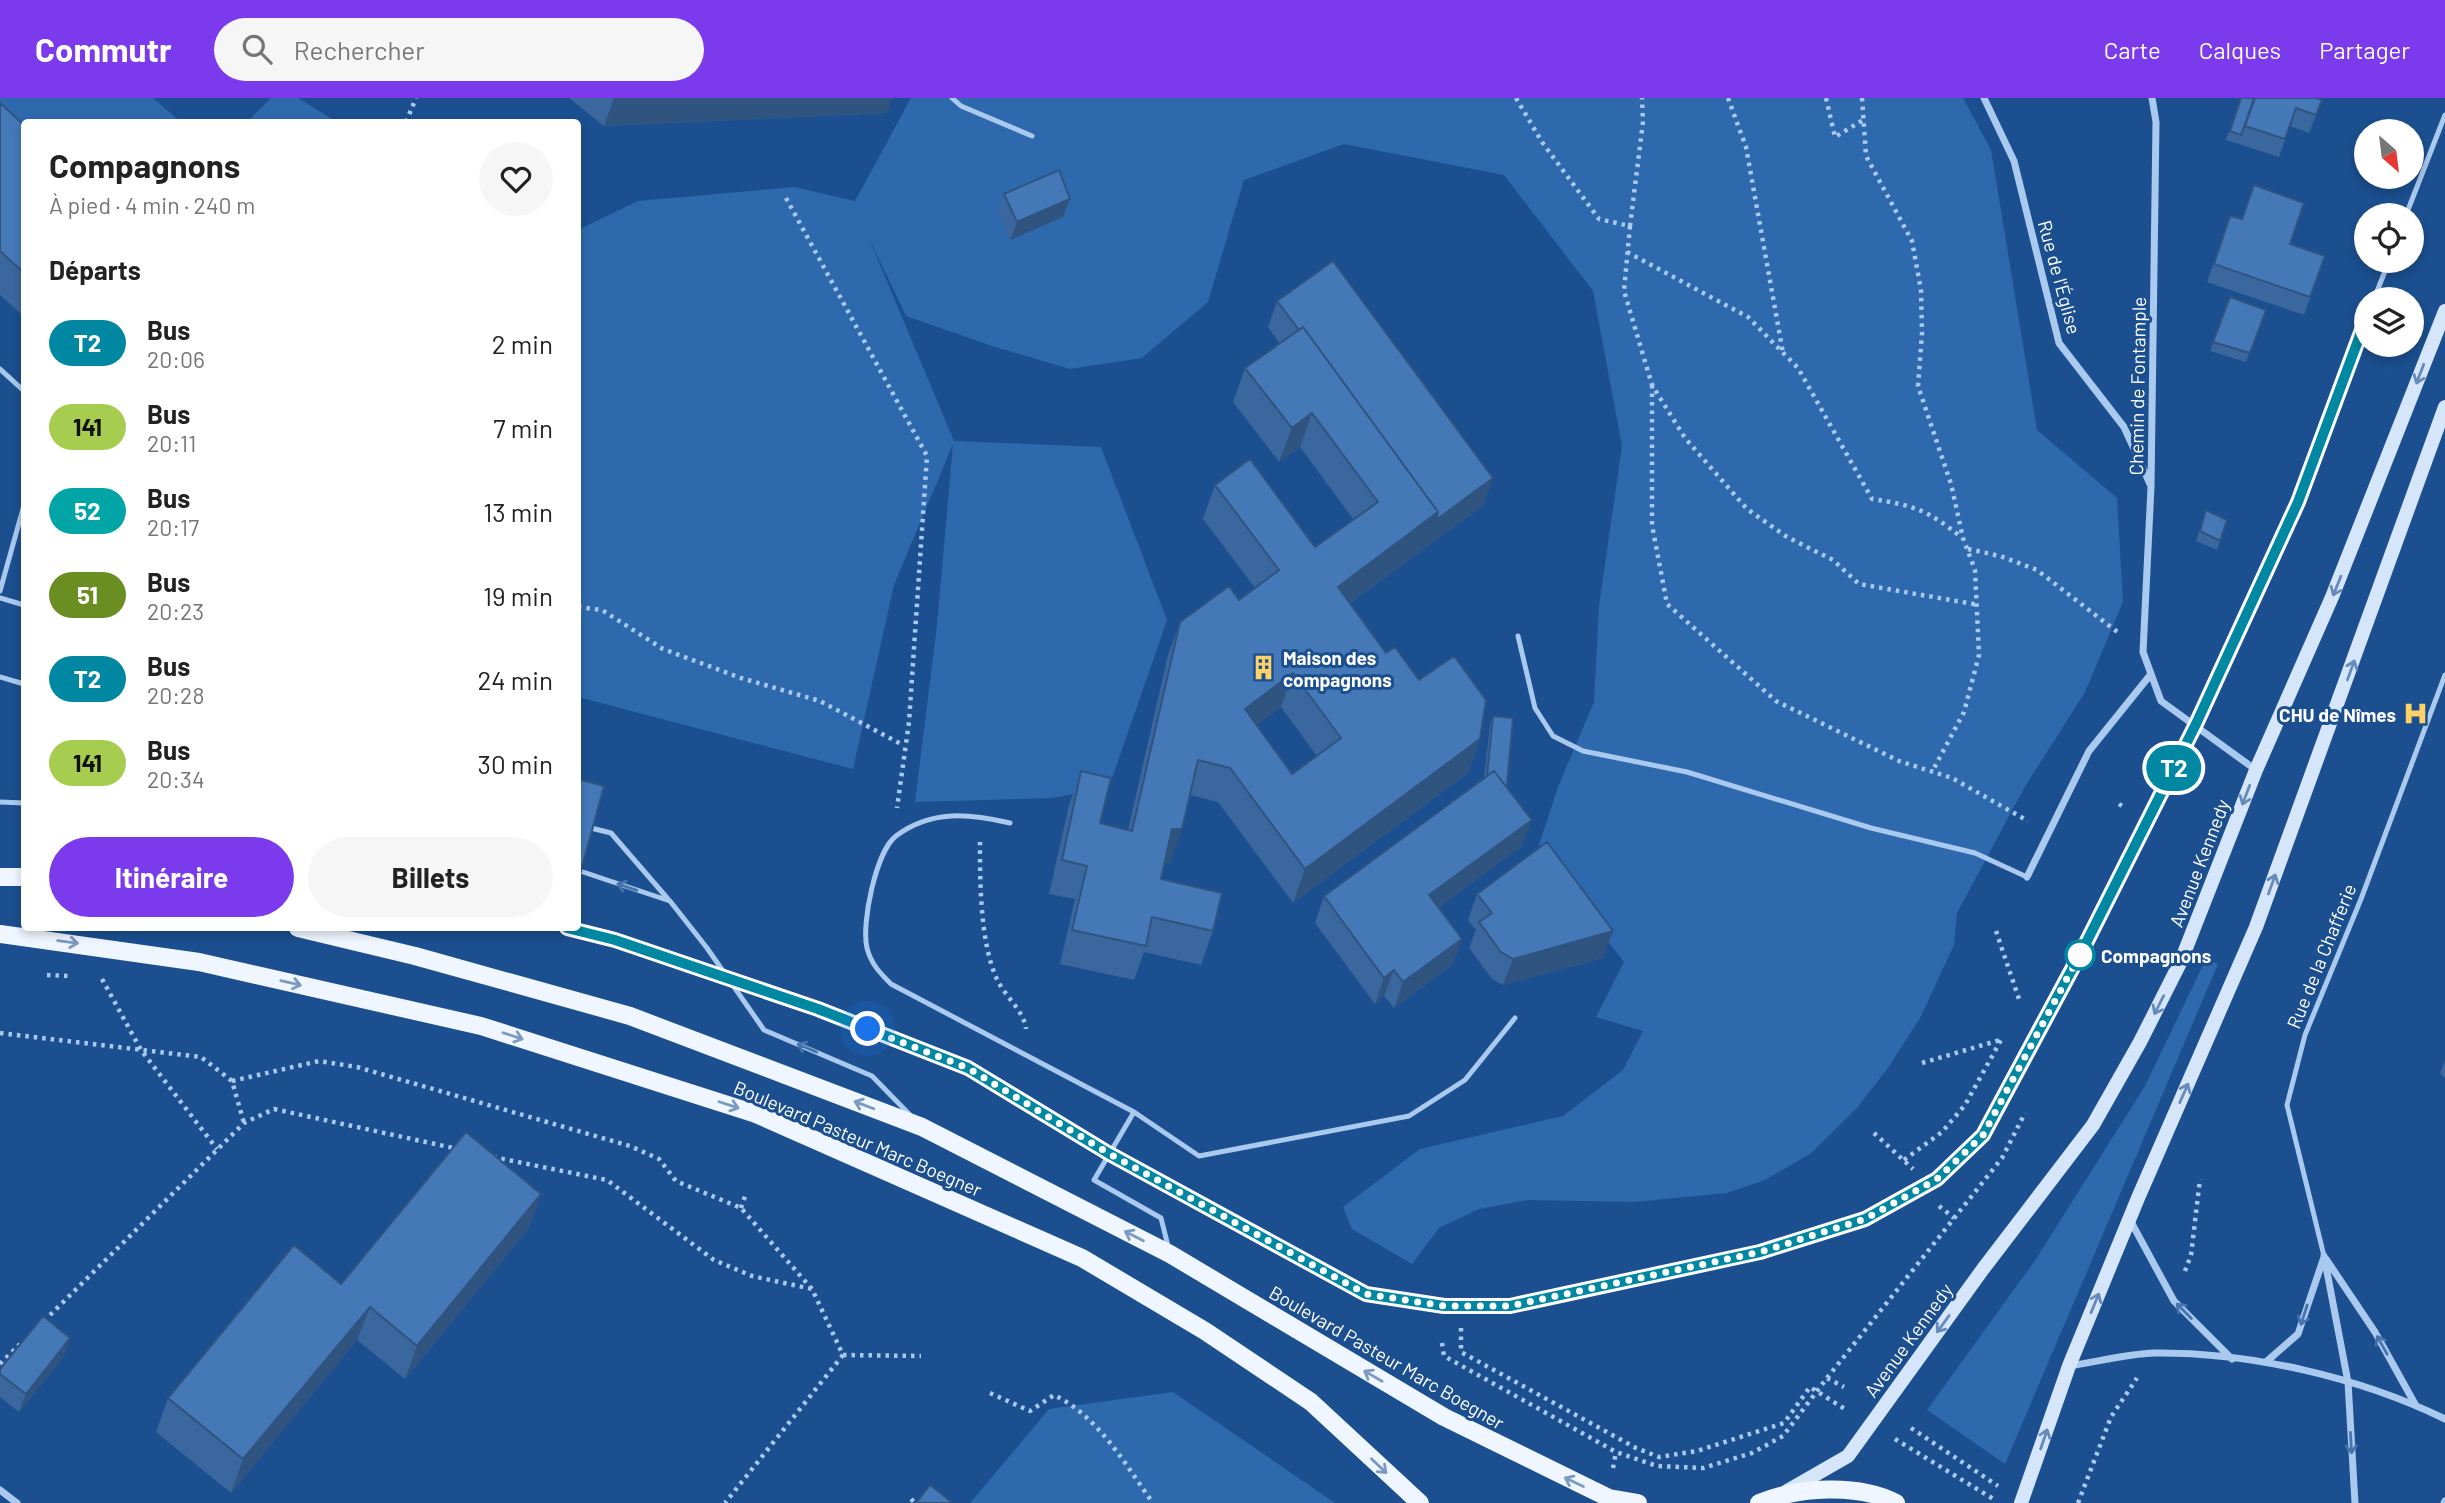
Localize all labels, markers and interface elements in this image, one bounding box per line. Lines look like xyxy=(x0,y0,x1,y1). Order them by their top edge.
search box xyxy=(214,18,704,81)
text: Commutr xyxy=(35,29,172,69)
icon: search xyxy=(238,30,276,68)
text: Rechercher xyxy=(294,34,425,65)
text: Carte xyxy=(2104,35,2161,64)
text: Calques xyxy=(2199,35,2281,64)
text: Partager xyxy=(2319,35,2410,64)
north arrow xyxy=(2354,119,2424,189)
map controls xyxy=(2354,119,2424,357)
button: heart xyxy=(479,142,553,216)
text: Compagnons xyxy=(49,145,240,185)
text: À pied · 4 min · 240 m xyxy=(49,191,255,219)
button: locate xyxy=(2354,203,2424,273)
street label: Rue de l'Église xyxy=(2034,217,2086,337)
text: Départs xyxy=(49,254,141,285)
button: layers xyxy=(2354,287,2424,357)
street label: Chemin de Fontample xyxy=(2124,297,2150,475)
text: Bus xyxy=(147,314,190,345)
text: T2 xyxy=(74,328,101,357)
text: 2 min xyxy=(492,328,553,359)
text: 20:06 xyxy=(147,345,205,373)
one-way arrow xyxy=(2413,363,2426,385)
text: Bus xyxy=(147,398,190,429)
text: 141 xyxy=(73,412,102,441)
text: 7 min xyxy=(493,412,553,443)
text: 20:11 xyxy=(147,429,196,457)
text: Bus xyxy=(147,482,190,513)
text: 52 xyxy=(74,496,101,525)
text: 13 min xyxy=(483,496,553,527)
text: 20:17 xyxy=(147,513,199,541)
text: Bus xyxy=(147,566,190,597)
one-way arrow xyxy=(2329,575,2342,596)
text: 51 xyxy=(77,580,98,609)
text: 19 min xyxy=(483,580,553,611)
text: 20:23 xyxy=(147,597,204,625)
place label: Maison des compagnons xyxy=(1283,646,1392,691)
text: Bus xyxy=(147,650,190,681)
building icon: Maison des compagnons xyxy=(1249,654,1277,682)
one-way arrow xyxy=(2346,660,2358,682)
text: T2 xyxy=(74,664,101,693)
text: 24 min xyxy=(477,664,553,695)
text: 20:28 xyxy=(147,681,204,709)
hospital icon: CHU de Nîmes xyxy=(2402,700,2430,728)
place label: CHU de Nîmes xyxy=(2279,703,2396,726)
text: Bus xyxy=(147,734,190,765)
line badge: T2 xyxy=(2142,745,2206,791)
text: 141 xyxy=(73,748,102,777)
text: 30 min xyxy=(478,748,553,779)
text: T2 xyxy=(2160,753,2188,782)
text: 20:34 xyxy=(147,765,205,793)
one-way arrow xyxy=(2239,783,2252,805)
street label: Avenue Kennedy xyxy=(2164,796,2234,930)
button: Itinéraire xyxy=(49,837,294,917)
button: Billets xyxy=(308,837,553,917)
one-way arrow xyxy=(2267,873,2279,895)
one-way arrow xyxy=(617,880,639,892)
street label: Rue de la Chafferie xyxy=(2281,880,2361,1032)
one-way arrow xyxy=(56,935,79,948)
marker: Compagnons xyxy=(2065,940,2095,970)
place label: Compagnons xyxy=(2101,944,2211,967)
one-way arrow xyxy=(279,977,302,990)
one-way arrow xyxy=(2152,994,2166,1015)
your location xyxy=(850,1011,885,1046)
one-way arrow xyxy=(501,1030,523,1043)
one-way arrow xyxy=(797,1041,819,1054)
street label: Boulevard Pasteur Marc Boegner xyxy=(730,1075,986,1201)
one-way arrow xyxy=(2178,1083,2191,1105)
one-way arrow xyxy=(853,1098,875,1110)
one-way arrow xyxy=(718,1100,740,1112)
one-way arrow xyxy=(1124,1228,1145,1242)
street label: Avenue Kennedy xyxy=(1859,1278,1957,1401)
street label: Boulevard Pasteur Marc Boegner xyxy=(1265,1280,1509,1434)
one-way arrow xyxy=(2089,1293,2102,1314)
one-way arrow xyxy=(2175,1303,2192,1320)
one-way arrow xyxy=(2297,1304,2310,1326)
one-way arrow xyxy=(1936,1314,1950,1333)
one-way arrow xyxy=(2375,1335,2388,1356)
one-way arrow xyxy=(1363,1369,1383,1383)
one-way arrow xyxy=(2039,1428,2051,1450)
one-way arrow xyxy=(2345,1431,2358,1454)
one-way arrow xyxy=(1370,1458,1387,1475)
one-way arrow xyxy=(1564,1474,1585,1488)

